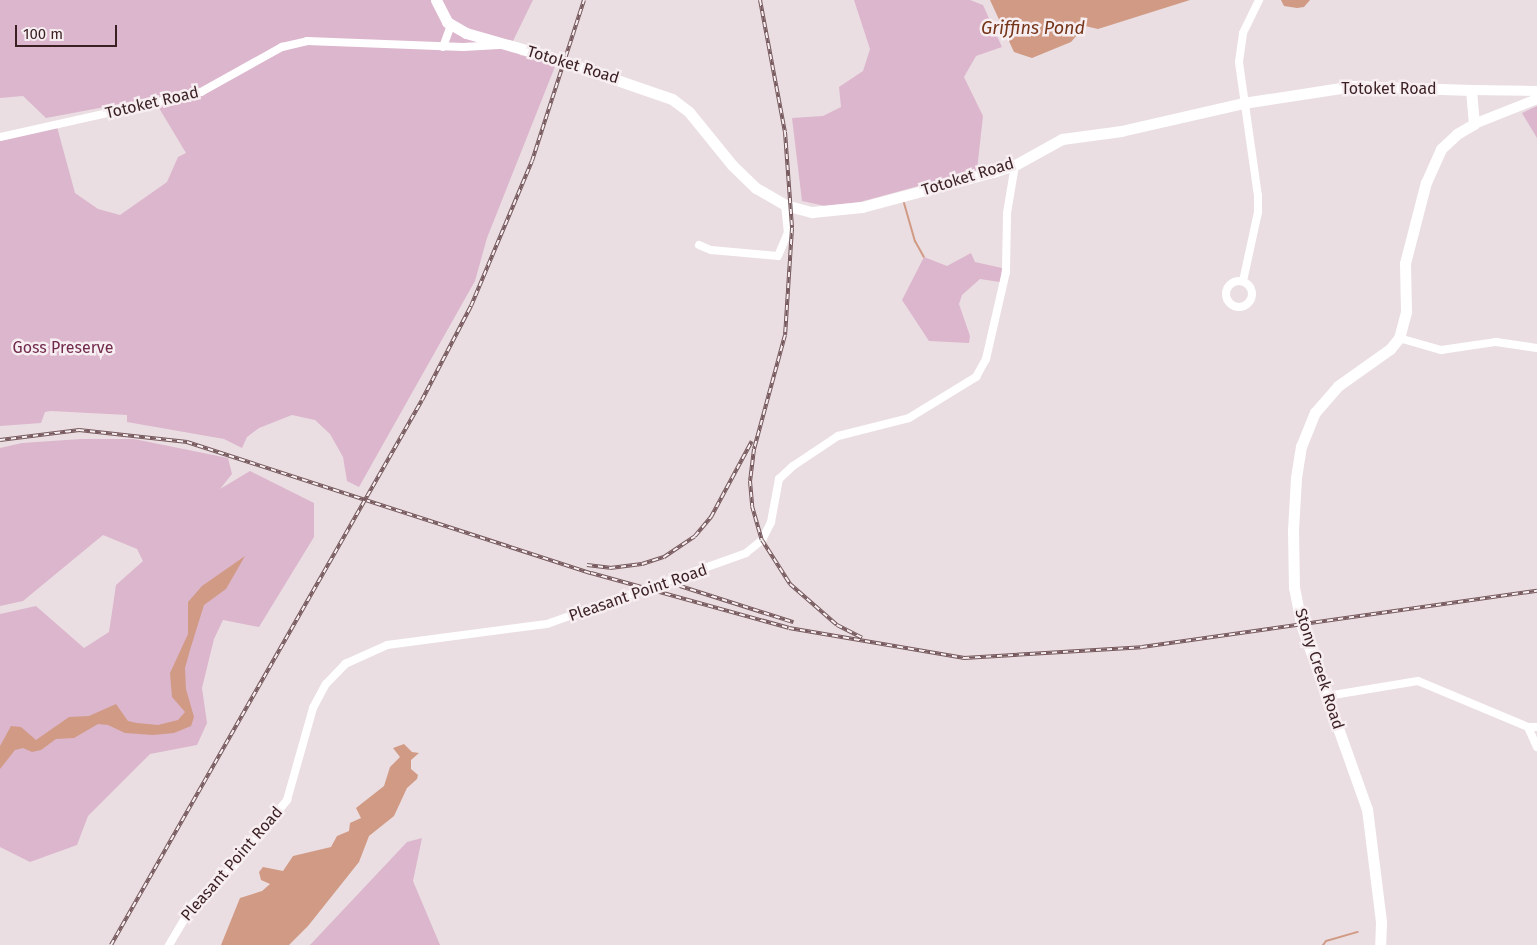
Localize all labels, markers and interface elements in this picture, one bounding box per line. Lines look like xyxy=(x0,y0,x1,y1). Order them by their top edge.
scale bar xyxy=(18,15,120,47)
water label: Griffins Pond xyxy=(981,17,1085,39)
text: 100 m xyxy=(23,25,63,43)
street label: Totoket Road xyxy=(525,42,621,88)
street label: Totoket Road xyxy=(1341,79,1437,99)
street label: Totoket Road xyxy=(103,83,201,123)
street label: Totoket Road xyxy=(920,154,1016,200)
park label: Goss Preserve xyxy=(13,338,113,358)
street label: Pleasant Point Road xyxy=(566,560,710,626)
street label: Stony Creek Road xyxy=(1290,606,1348,732)
street label: Pleasant Point Road xyxy=(177,803,287,925)

